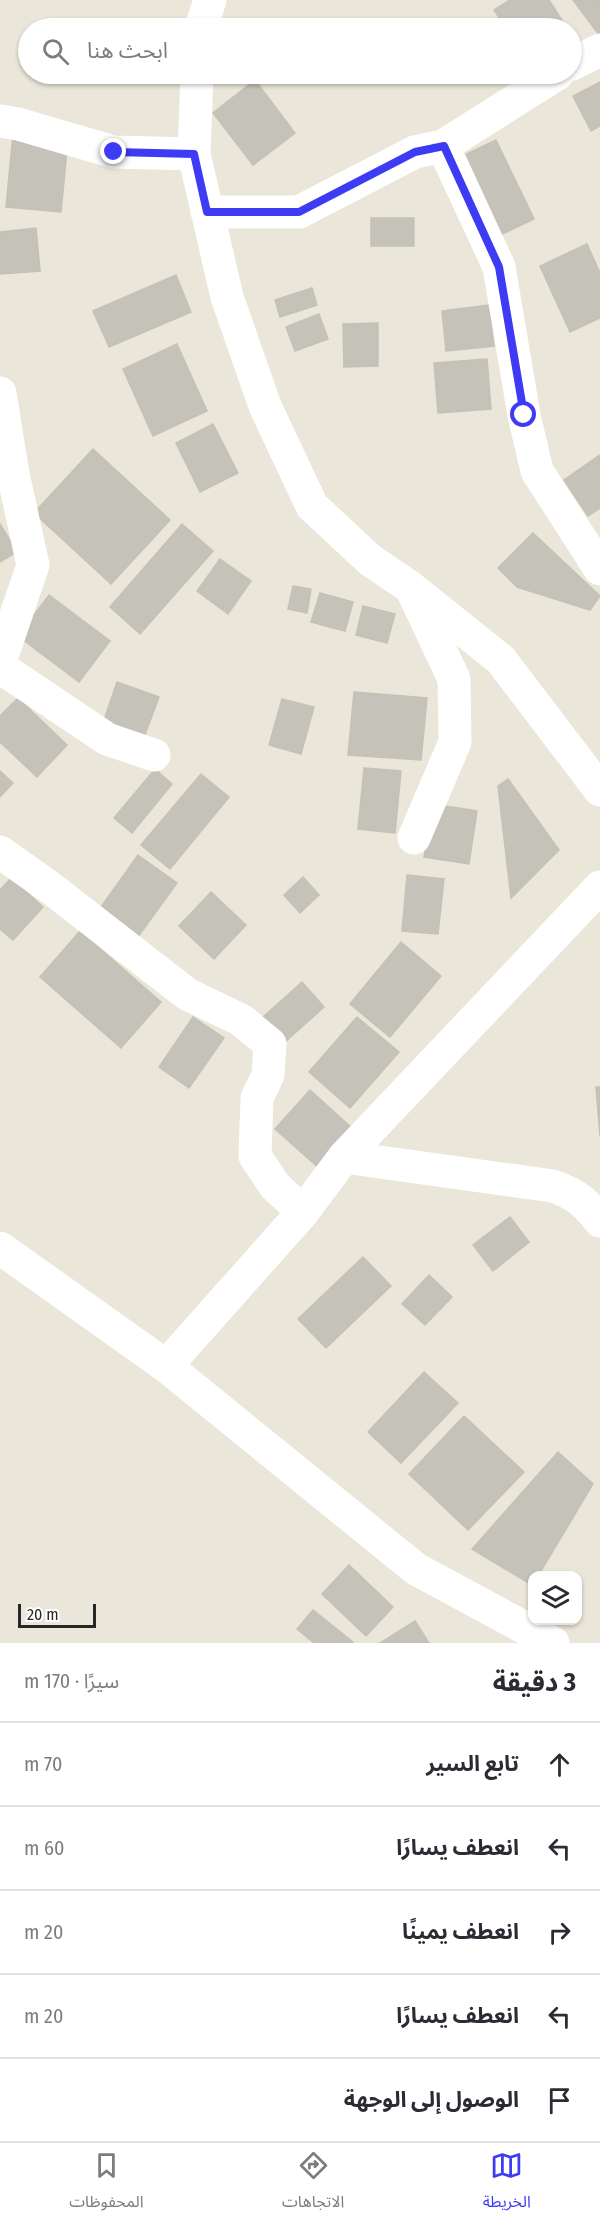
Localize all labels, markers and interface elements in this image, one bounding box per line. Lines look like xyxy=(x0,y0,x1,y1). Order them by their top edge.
search box xyxy=(18,18,582,84)
icon: search xyxy=(39,35,72,68)
text: ابحث هنا xyxy=(87,37,168,64)
route end xyxy=(100,138,126,164)
route start xyxy=(510,401,536,427)
map controls xyxy=(528,1571,582,1625)
button: layers xyxy=(528,1571,582,1625)
scale bar xyxy=(18,1601,96,1628)
text: 20 m xyxy=(27,1605,58,1624)
text: 3 دقيقة xyxy=(493,1667,576,1698)
text: سيرًا · 170 m xyxy=(24,1669,119,1693)
icon: ahead xyxy=(543,1748,576,1781)
text: تابع السير xyxy=(426,1750,519,1777)
text: 70 m xyxy=(24,1752,62,1776)
icon: left xyxy=(543,1832,576,1865)
text: انعطف يسارًا xyxy=(396,1834,519,1861)
text: 60 m xyxy=(24,1836,64,1860)
icon: right xyxy=(543,1916,576,1949)
text: انعطف يمينًا xyxy=(402,1918,519,1945)
text: 20 m xyxy=(24,1920,63,1944)
icon: left xyxy=(543,2000,576,2033)
text: انعطف يسارًا xyxy=(396,2002,519,2029)
text: 20 m xyxy=(24,2004,63,2028)
icon: arrive xyxy=(543,2084,576,2117)
text: الوصول إلى الوجهة xyxy=(344,2086,519,2113)
tab: المحفوظات xyxy=(69,2149,143,2219)
tab: الاتجاهات xyxy=(282,2149,344,2219)
tab: الخريطة xyxy=(483,2149,531,2219)

